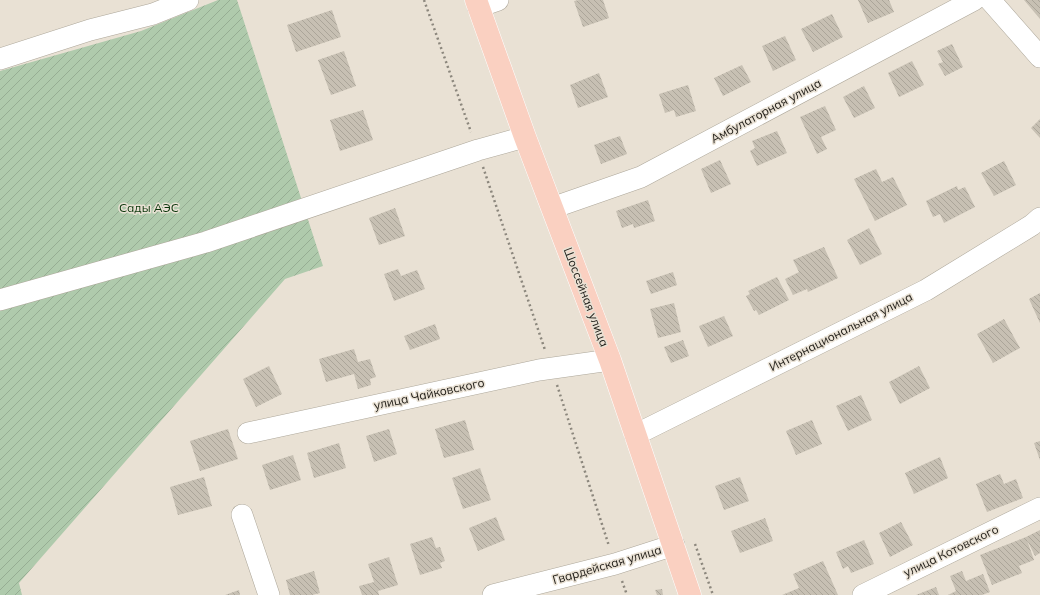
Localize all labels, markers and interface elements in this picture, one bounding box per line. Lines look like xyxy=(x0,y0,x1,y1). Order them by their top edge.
street label: Амбулаторная улица xyxy=(708,75,824,146)
park label: Сады АЭС xyxy=(119,200,179,215)
street label: Шоссейная улица xyxy=(561,245,612,349)
street label: Интернациональная улица xyxy=(767,289,915,374)
street label: улица Чайковского xyxy=(372,374,486,413)
street label: улица Котовского xyxy=(901,521,1001,580)
street label: Гвардейская улица xyxy=(551,542,663,587)

